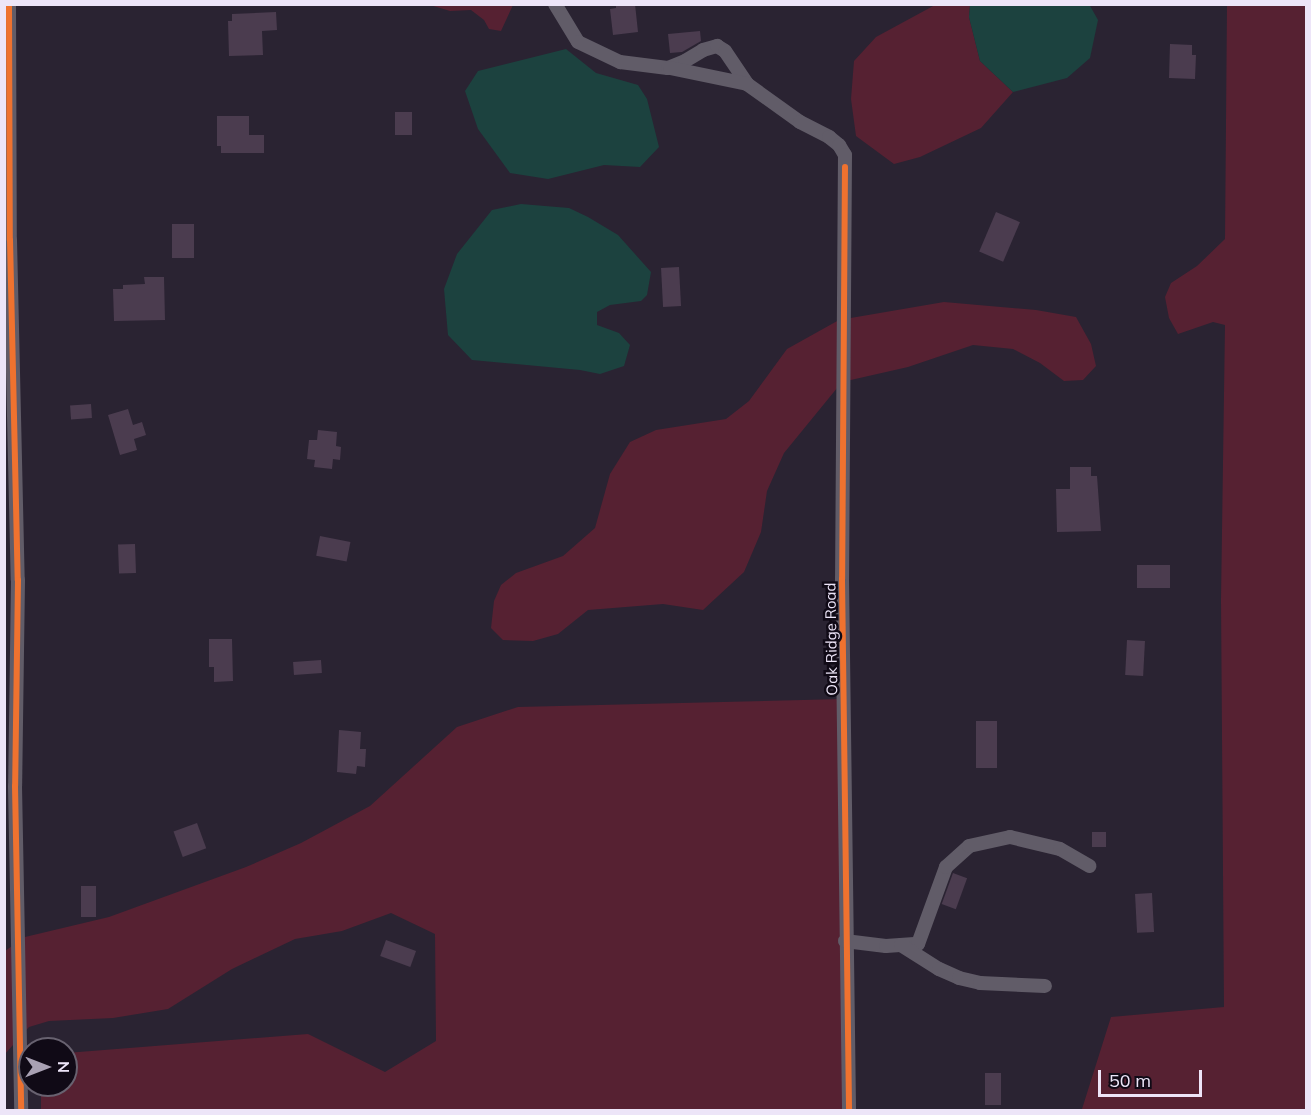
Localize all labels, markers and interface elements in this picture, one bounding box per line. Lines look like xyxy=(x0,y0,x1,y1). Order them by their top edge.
street label: Oak Ridge Road xyxy=(821,582,841,696)
north arrow xyxy=(18,1037,78,1097)
scale bar xyxy=(1101,1058,1204,1096)
text: N xyxy=(54,1061,74,1073)
text: 50 m xyxy=(1109,1069,1151,1092)

